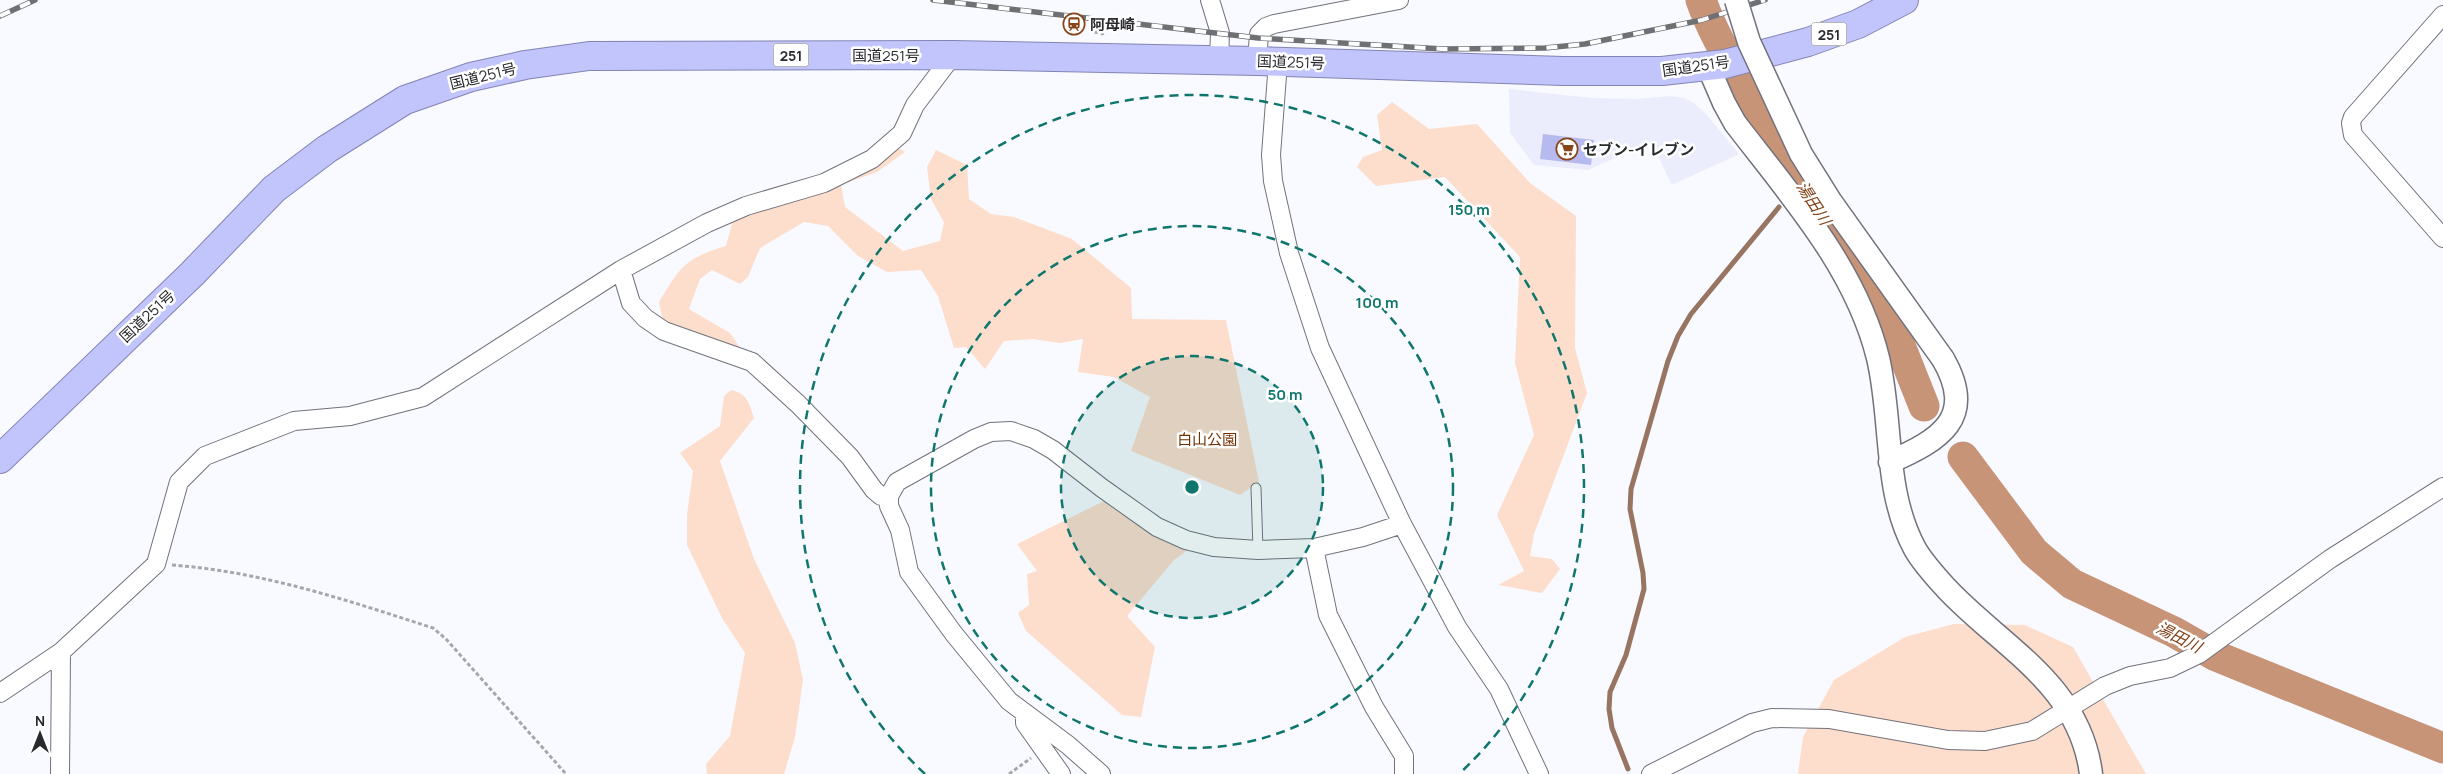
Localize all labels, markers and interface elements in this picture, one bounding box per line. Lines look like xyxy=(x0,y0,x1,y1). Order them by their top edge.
station icon: 阿母崎 xyxy=(1062,12,1086,36)
place label: 阿母崎 xyxy=(1090,14,1135,35)
road number: 251 xyxy=(1812,22,1846,46)
road number: 251 xyxy=(774,44,808,66)
street label: 国道251号 xyxy=(852,45,920,66)
street label: 国道251号 xyxy=(1257,50,1325,74)
street label: 国道251号 xyxy=(1661,51,1731,81)
street label: 国道251号 xyxy=(447,58,519,94)
supermarket icon: セブン-イレブン xyxy=(1555,137,1579,161)
place label: セブン-イレブン xyxy=(1583,139,1694,160)
water label: 湯田川 xyxy=(1792,177,1837,231)
text: 150 m xyxy=(1448,199,1490,220)
street label: 国道251号 xyxy=(115,285,179,347)
text: 100 m xyxy=(1356,292,1398,313)
text: 50 m xyxy=(1267,384,1303,405)
park label: 白山公園 xyxy=(1177,429,1237,450)
centre of rings xyxy=(1183,478,1201,496)
water label: 湯田川 xyxy=(2153,616,2207,659)
north arrow xyxy=(15,709,65,759)
text: N xyxy=(35,711,45,730)

